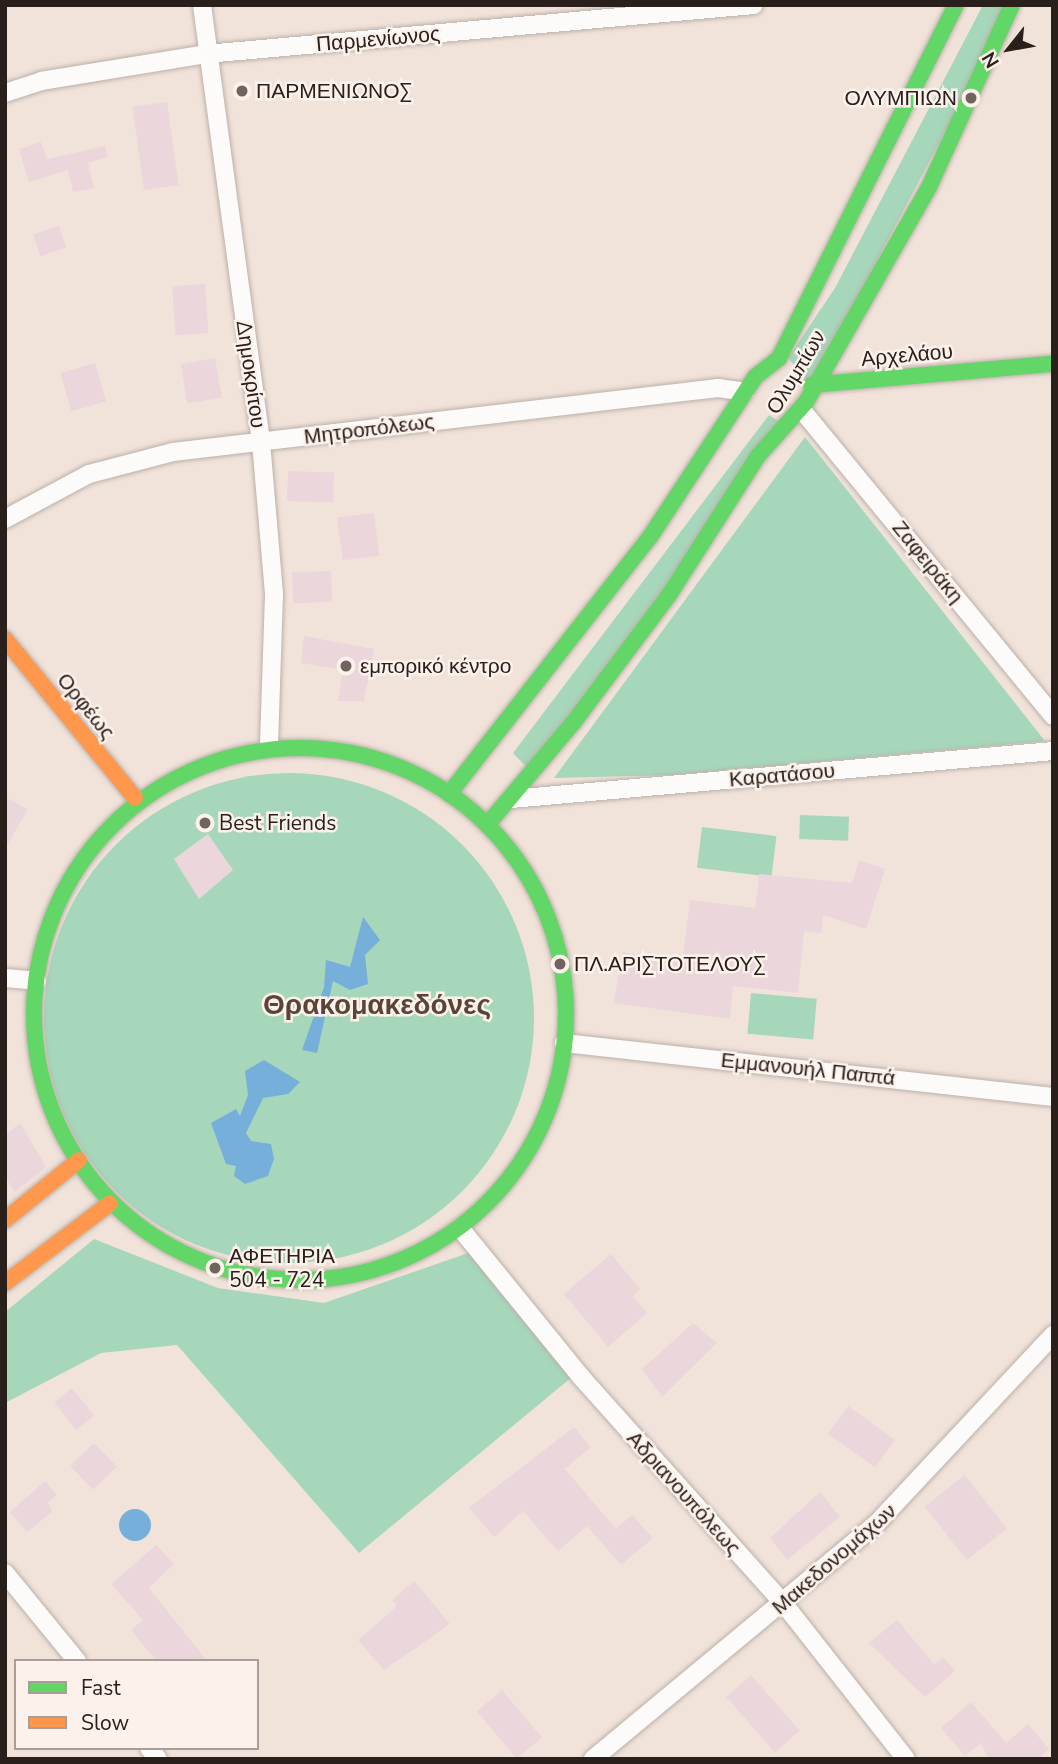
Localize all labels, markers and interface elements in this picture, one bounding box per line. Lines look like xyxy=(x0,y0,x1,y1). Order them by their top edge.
north arrow xyxy=(974,14,1044,84)
street label: Παρμενίωνος xyxy=(315,21,441,57)
text: N xyxy=(976,47,1006,73)
place label: ΠΑΡΜΕΝΙΩΝΟΣ xyxy=(256,78,412,104)
marker: ΠΑΡΜΕΝΙΩΝΟΣ xyxy=(234,83,250,99)
place label: ΟΛΥΜΠΙΩΝ xyxy=(845,85,957,111)
marker: ΟΛΥΜΠΙΩΝ xyxy=(963,90,979,106)
street label: Δημοκρίτου xyxy=(231,318,271,430)
street label: Ολυμπίων xyxy=(761,325,831,419)
street label: Αρχελάου xyxy=(860,338,954,372)
street label: Μητροπόλεως xyxy=(302,409,436,449)
street label: Ζαφειράκη xyxy=(887,516,969,608)
place label: εμπορικό κέντρο xyxy=(360,653,511,679)
marker: εμπορικό κέντρο xyxy=(338,658,354,674)
street label: Ορφέως xyxy=(52,668,120,744)
street label: Καρατάσου xyxy=(728,758,836,792)
place label: Best Friends xyxy=(219,810,336,836)
marker: Best Friends xyxy=(197,815,213,831)
place label: ΠΛ.ΑΡΙΣΤΟΤΕΛΟΥΣ xyxy=(574,951,766,977)
marker: ΠΛ.ΑΡΙΣΤΟΤΕΛΟΥΣ xyxy=(552,956,568,972)
district label: Θρακομακεδόνες xyxy=(263,988,491,1022)
street label: Εμμανουήλ Παππά xyxy=(720,1047,896,1091)
place label: ΑΦΕΤΗΡΙΑ 504 - 724 xyxy=(229,1243,335,1293)
marker: ΑΦΕΤΗΡΙΑ 504 - 724 xyxy=(207,1260,223,1276)
street label: Αδριανουπόλεως xyxy=(622,1426,746,1560)
street label: Μακεδονομάχων xyxy=(767,1498,901,1620)
legend xyxy=(14,1659,259,1750)
text: Fast xyxy=(81,1674,121,1702)
text: Slow xyxy=(81,1709,129,1737)

